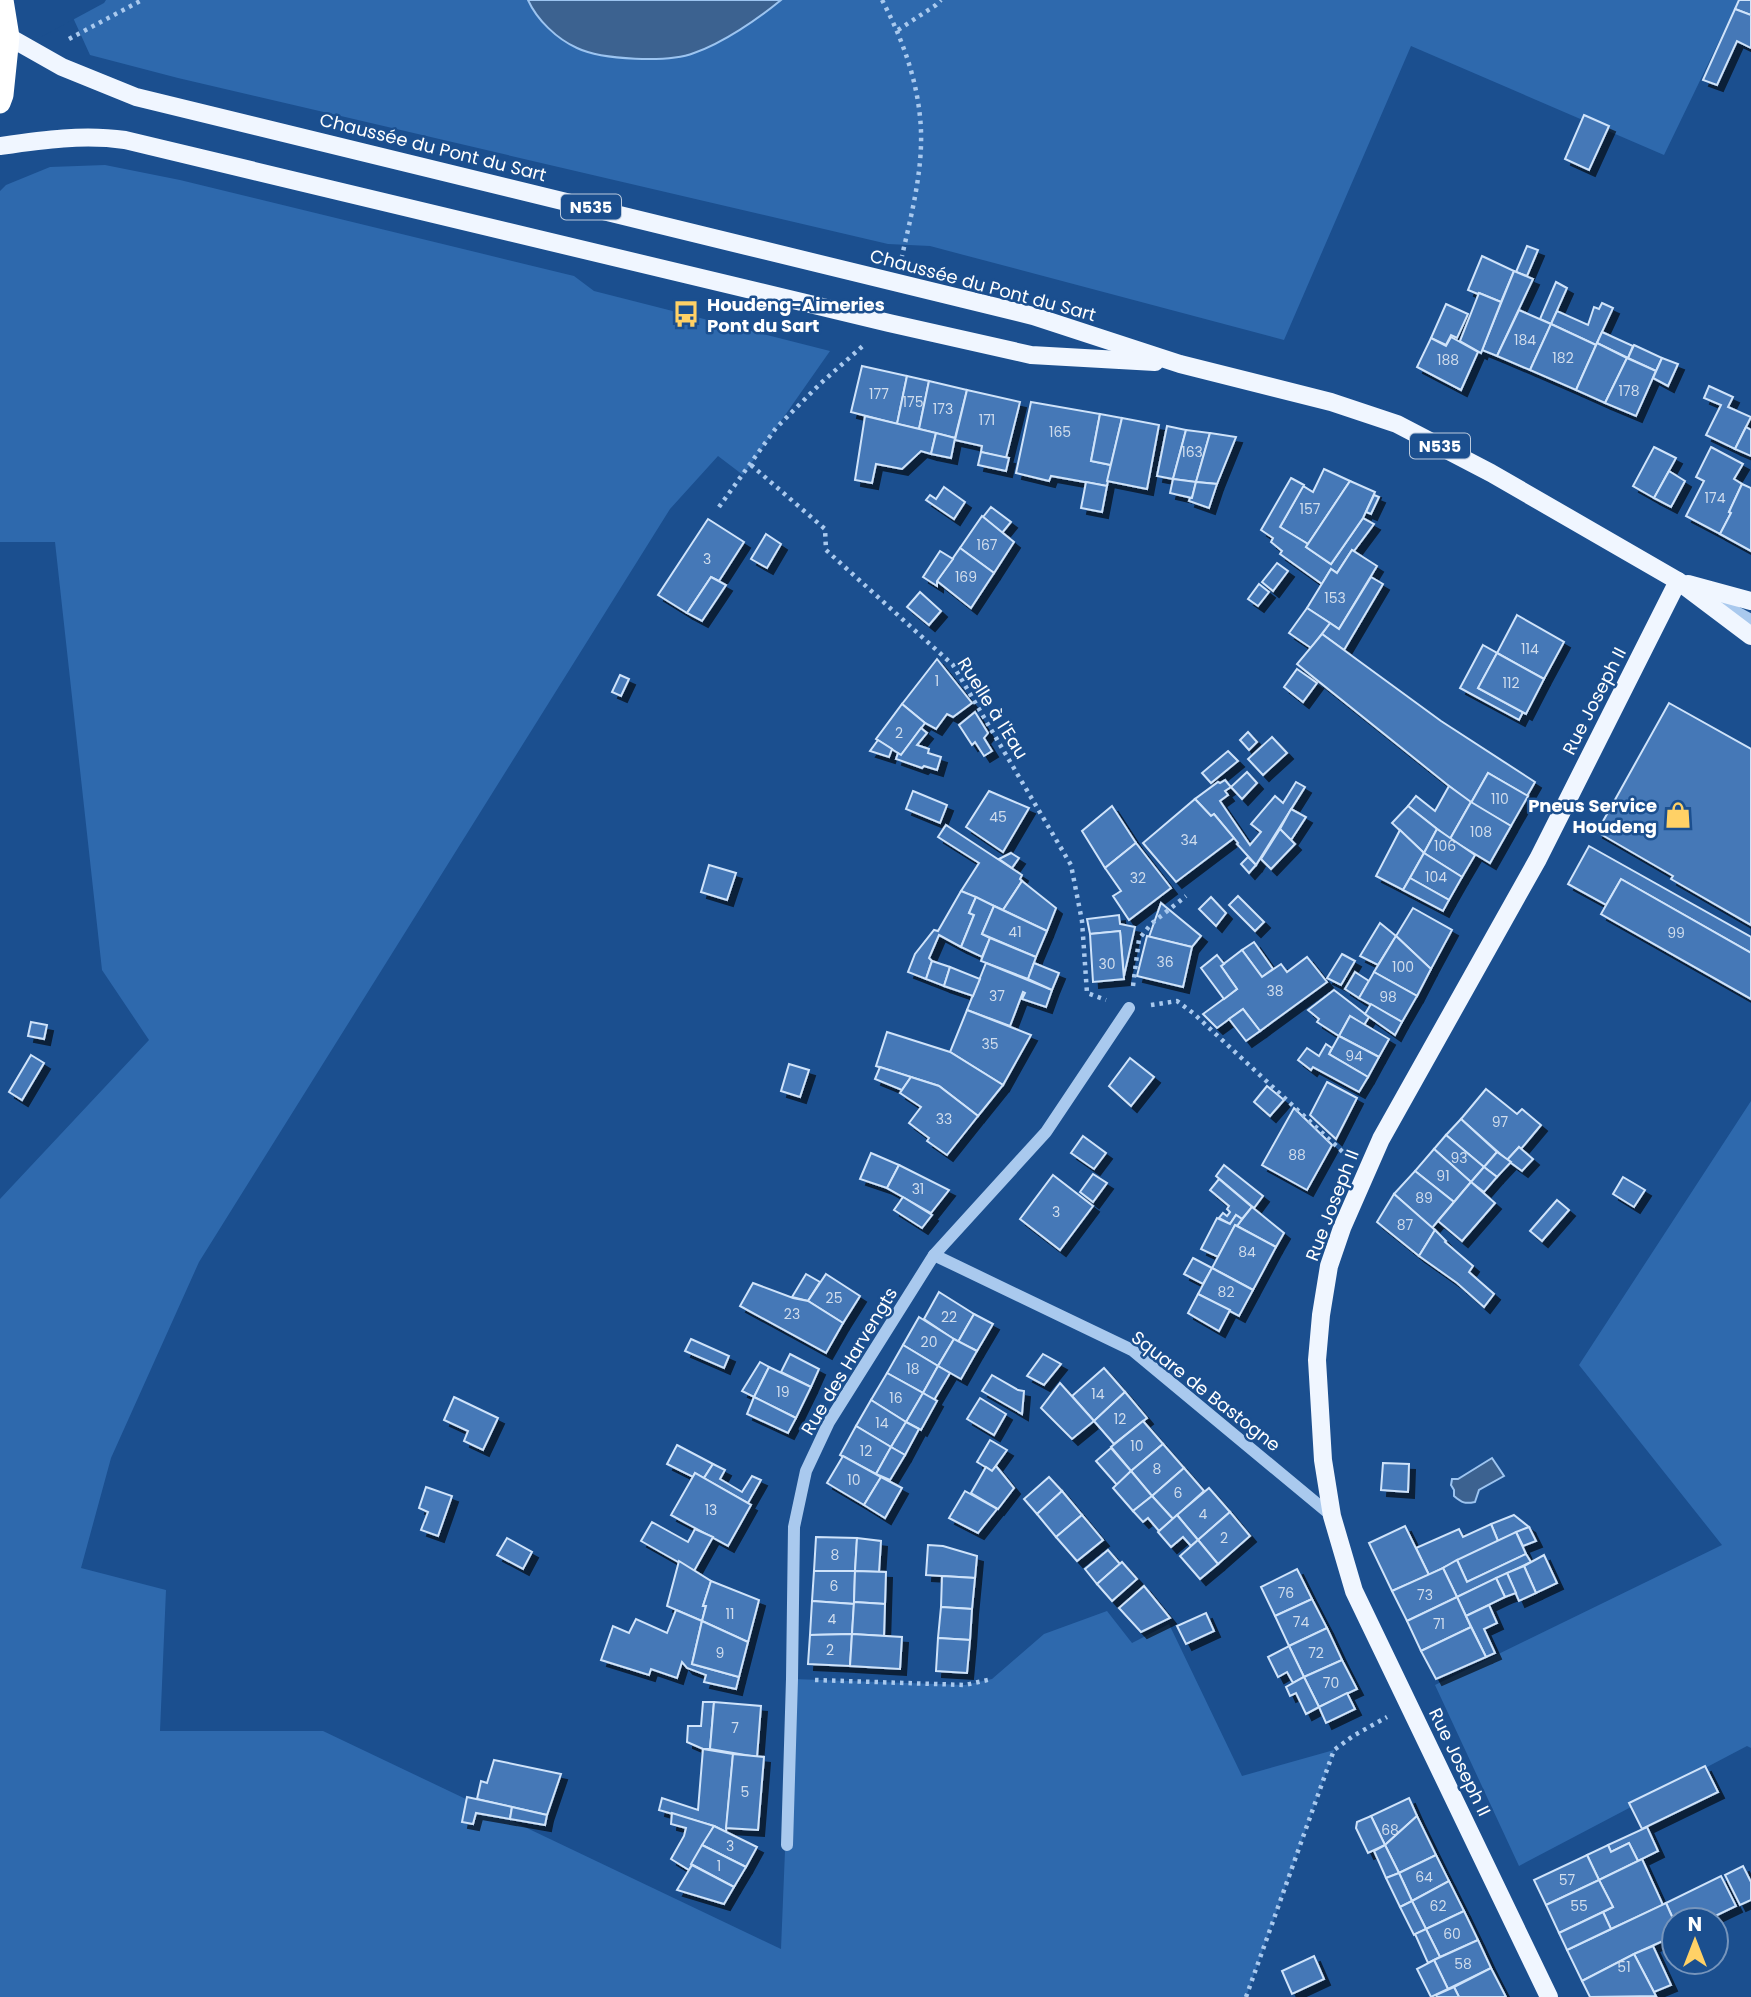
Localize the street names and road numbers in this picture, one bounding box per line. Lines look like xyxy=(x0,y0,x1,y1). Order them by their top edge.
street label: Chaussée du Pont du Sart xyxy=(317,107,549,187)
road number: N535 xyxy=(561,195,621,220)
street label: Chaussée du Pont du Sart xyxy=(867,243,1099,327)
road number: N535 xyxy=(1410,434,1470,458)
street label: Rue Joseph II xyxy=(1556,643,1632,759)
street label: Ruelle à l'Eau xyxy=(952,652,1034,764)
street label: Rue Joseph II xyxy=(1299,1146,1365,1264)
street label: Rue des Harvengts xyxy=(795,1282,903,1440)
street label: Square de Bastogne xyxy=(1126,1325,1286,1457)
street label: Rue Joseph II xyxy=(1423,1704,1497,1820)

